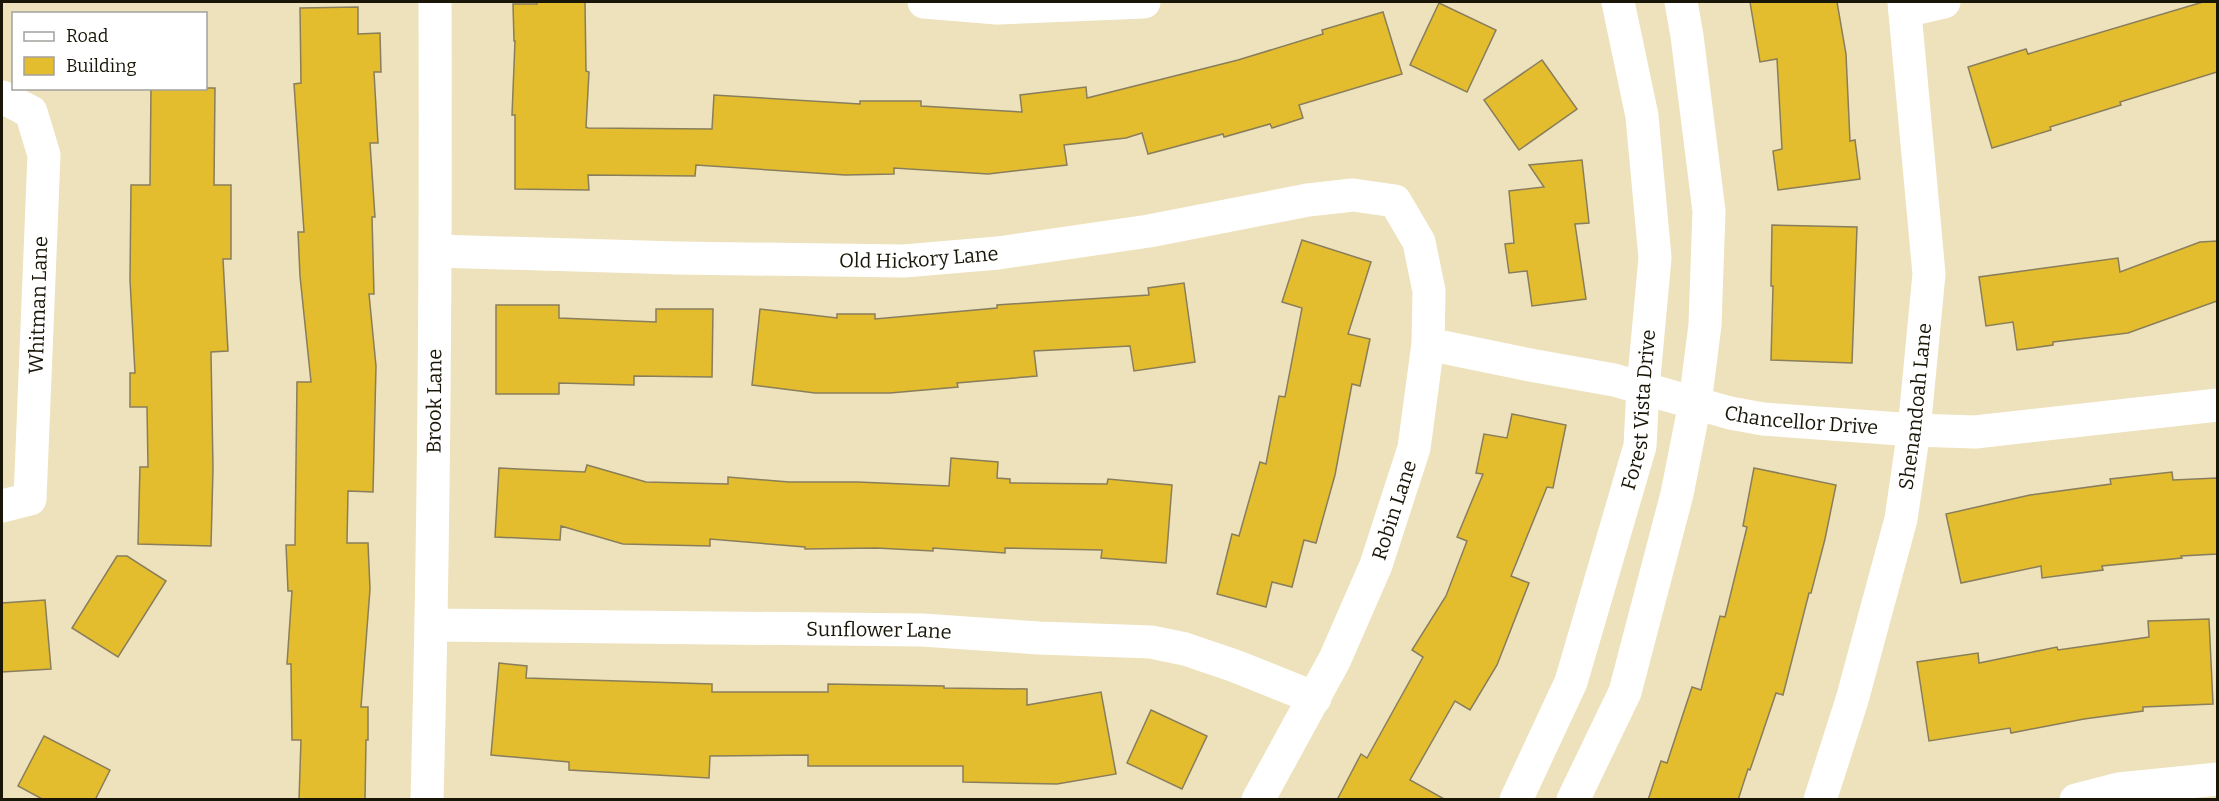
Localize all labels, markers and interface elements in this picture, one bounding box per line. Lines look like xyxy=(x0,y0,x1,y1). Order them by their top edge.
legend xyxy=(12,12,207,90)
text: Road xyxy=(66,25,109,47)
text: Building xyxy=(66,55,137,77)
street label: Whitman Lane xyxy=(24,236,52,374)
street label: Old Hickory Lane xyxy=(839,241,999,273)
street label: Shenandoah Lane xyxy=(1893,322,1936,491)
street label: Forest Vista Drive xyxy=(1616,328,1660,493)
street label: Brook Lane xyxy=(421,349,446,453)
street label: Chancellor Drive xyxy=(1723,400,1879,439)
street label: Robin Lane xyxy=(1367,457,1421,563)
street label: Sunflower Lane xyxy=(806,617,952,644)

